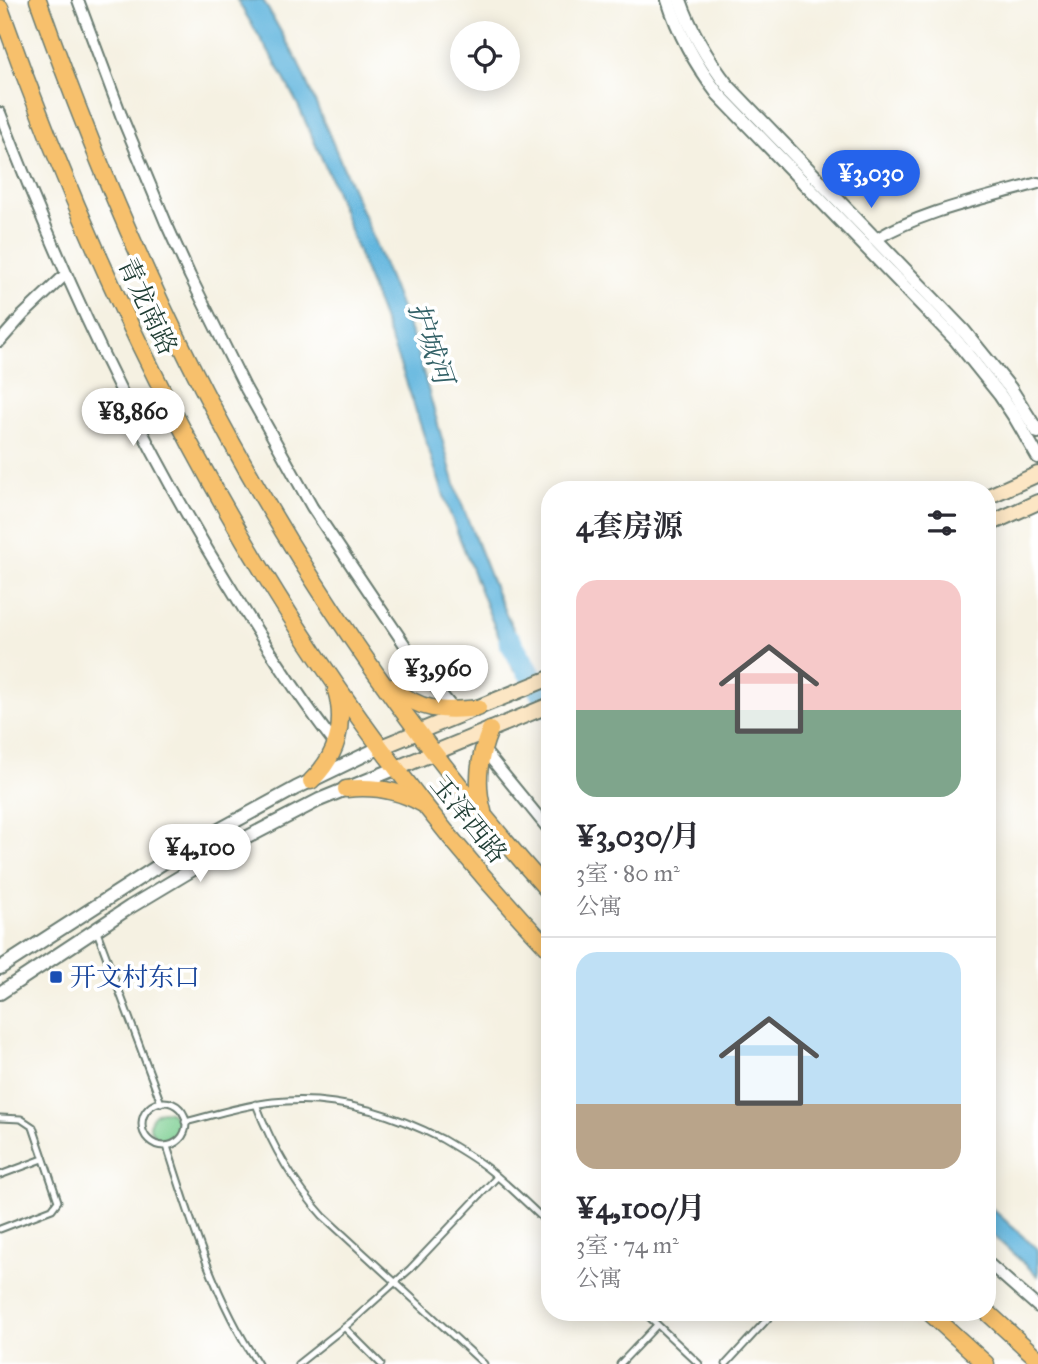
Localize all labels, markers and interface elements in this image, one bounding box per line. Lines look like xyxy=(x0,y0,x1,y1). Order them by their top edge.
map controls xyxy=(450,21,520,91)
button: locate xyxy=(450,21,520,91)
pin: ¥3,030 xyxy=(814,150,928,210)
text: ¥3,030 xyxy=(838,159,904,187)
street label: 青龙南路 xyxy=(112,252,184,360)
water label: 护城河 xyxy=(401,298,463,393)
pin: ¥8,860 xyxy=(76,388,190,448)
text: ¥8,860 xyxy=(98,397,168,425)
icon: filters xyxy=(923,504,961,542)
text: 4套房源 xyxy=(576,508,683,544)
icon: home xyxy=(706,626,832,752)
pin: ¥3,960 xyxy=(381,646,495,705)
text: ¥3,960 xyxy=(404,654,472,682)
street label: 玉泽西路 xyxy=(424,769,514,869)
text: ¥3,030/月 xyxy=(576,818,700,854)
pin: ¥4,100 xyxy=(143,824,257,884)
text: ¥4,100 xyxy=(165,833,235,861)
text: 3室 · 80 m² xyxy=(576,859,680,887)
text: 公寓 xyxy=(576,892,622,920)
place label: 开文村东口 xyxy=(70,961,200,993)
marker: 开文村东口 xyxy=(48,969,64,985)
icon: home xyxy=(706,998,832,1124)
text: ¥4,100/月 xyxy=(576,1190,706,1226)
text: 3室 · 74 m² xyxy=(576,1231,679,1259)
text: 公寓 xyxy=(576,1264,622,1292)

